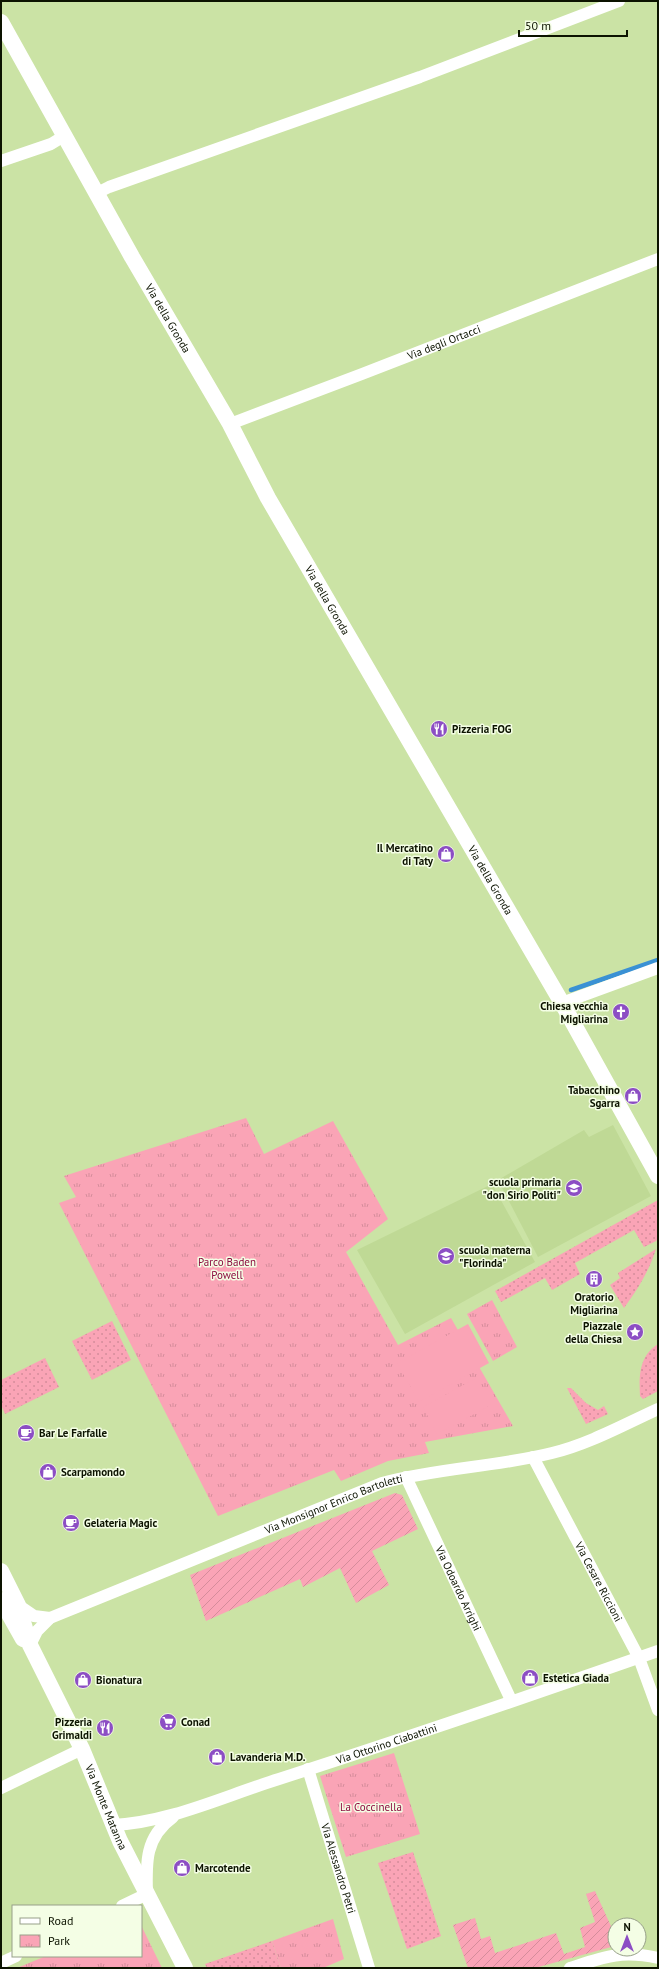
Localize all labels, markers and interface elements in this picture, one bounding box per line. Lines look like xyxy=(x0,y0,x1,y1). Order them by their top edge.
scale bar xyxy=(519,12,627,38)
text: 50 m xyxy=(525,18,551,33)
street label: Via della Gronda xyxy=(142,280,194,355)
street label: Via degli Ortacci xyxy=(404,322,483,363)
street label: Via della Gronda xyxy=(301,562,353,637)
restaurant icon: Pizzeria FOG xyxy=(429,719,449,739)
place label: Pizzeria FOG xyxy=(452,722,512,736)
place label: Il Mercatino di Taty xyxy=(377,841,434,868)
street label: Via della Gronda xyxy=(464,842,516,917)
shop icon: Il Mercatino di Taty xyxy=(436,844,456,864)
place label: Chiesa vecchia Migliarina xyxy=(540,999,608,1026)
church icon: Chiesa vecchia Migliarina xyxy=(611,1002,631,1022)
place label: Tabacchino Sgarra xyxy=(568,1083,620,1110)
shop icon: Tabacchino Sgarra xyxy=(623,1086,643,1106)
place label: scuola primaria "don Sirio Politi" xyxy=(482,1175,561,1202)
school or university icon: scuola primaria "don Sirio Politi" xyxy=(564,1178,584,1198)
place label: scuola materna "Florinda" xyxy=(459,1243,531,1270)
school or university icon: scuola materna "Florinda" xyxy=(436,1246,456,1266)
park label: Parco Baden Powell xyxy=(198,1255,256,1282)
building icon: Oratorio Migliarina xyxy=(584,1269,604,1289)
place label: Oratorio Migliarina xyxy=(570,1290,618,1317)
place label: Piazzale della Chiesa xyxy=(565,1319,622,1346)
place icon: Piazzale della Chiesa xyxy=(625,1322,645,1342)
cafe icon: Bar Le Farfalle xyxy=(16,1423,36,1443)
place label: Bar Le Farfalle xyxy=(39,1426,108,1440)
shop icon: Scarpamondo xyxy=(38,1462,58,1482)
place label: Scarpamondo xyxy=(61,1465,125,1479)
street label: Via Monsignor Enrico Bartoletti xyxy=(262,1471,404,1537)
cafe icon: Gelateria Magic xyxy=(61,1513,81,1533)
place label: Gelateria Magic xyxy=(84,1516,158,1530)
street label: Via Cesare Riccioni xyxy=(571,1538,626,1624)
street label: Via Odoardo Arrighi xyxy=(432,1543,484,1633)
shop icon: Estetica Giada xyxy=(520,1668,540,1688)
shop icon: Bionatura xyxy=(73,1670,93,1690)
place label: Estetica Giada xyxy=(543,1671,609,1685)
place label: Bionatura xyxy=(96,1673,142,1687)
supermarket icon: Conad xyxy=(158,1712,178,1732)
place label: Pizzeria Grimaldi xyxy=(52,1715,92,1742)
place label: Conad xyxy=(181,1715,210,1729)
restaurant icon: Pizzeria Grimaldi xyxy=(95,1718,115,1738)
street label: Via Ottorino Ciabattini xyxy=(333,1720,439,1767)
shop icon: Lavanderia M.D. xyxy=(207,1747,227,1767)
place label: Lavanderia M.D. xyxy=(230,1750,306,1764)
street label: Via Monte Matanna xyxy=(82,1761,130,1852)
park label: La Coccinella xyxy=(340,1800,402,1814)
street label: Via Alessandro Petri xyxy=(318,1821,359,1915)
shop icon: Marcotende xyxy=(172,1858,192,1878)
place label: Marcotende xyxy=(195,1861,251,1875)
legend xyxy=(12,1905,142,1957)
text: Road xyxy=(48,1913,73,1928)
north arrow xyxy=(607,1917,647,1957)
text: N xyxy=(623,1920,631,1934)
text: Park xyxy=(48,1933,70,1948)

